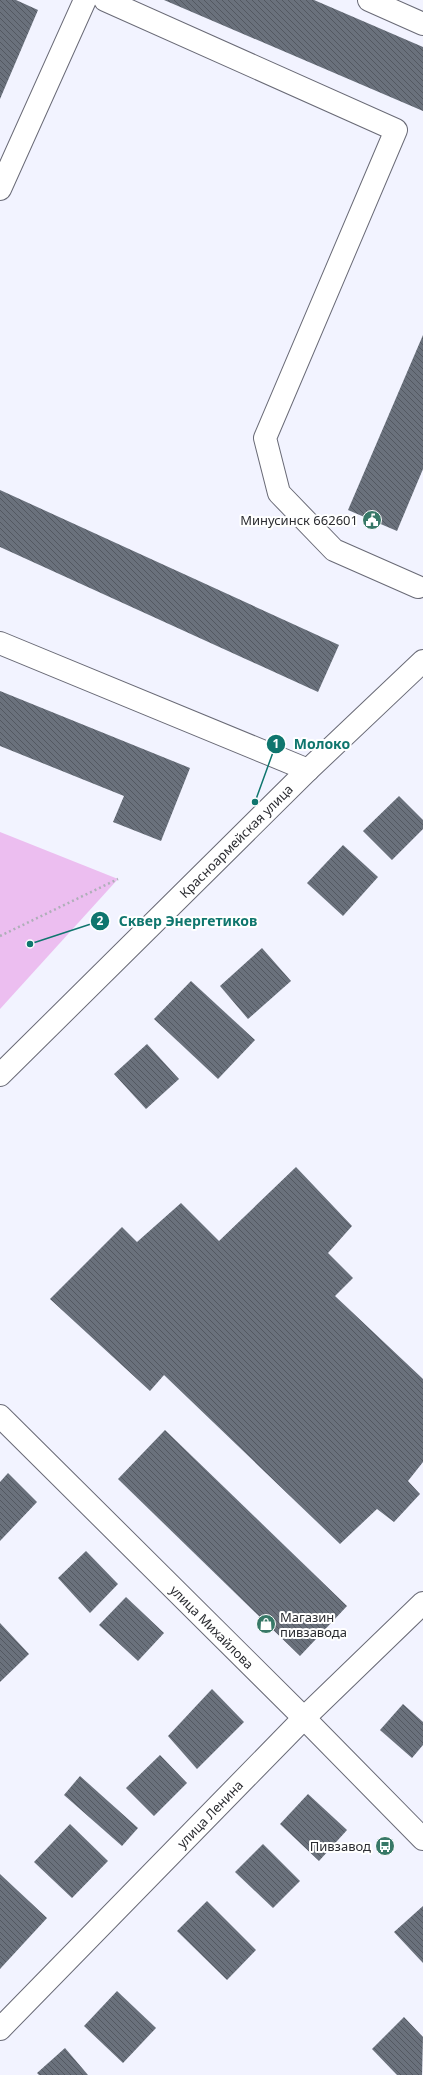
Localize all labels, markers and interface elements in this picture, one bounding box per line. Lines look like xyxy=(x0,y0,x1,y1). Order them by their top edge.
public building icon: Минусинск 662601 xyxy=(361,509,383,531)
place label: Минусинск 662601 xyxy=(240,511,358,529)
callout: Молоко xyxy=(266,731,358,757)
text: Молоко xyxy=(294,734,350,753)
text: 1 xyxy=(273,735,279,752)
street label: Красноармейская улица xyxy=(175,780,297,902)
callout: Сквер Энергетиков xyxy=(90,908,265,934)
text: Сквер Энергетиков xyxy=(119,911,257,930)
text: 2 xyxy=(97,912,104,929)
street label: улица Михайлова xyxy=(166,1581,258,1673)
place label: Магазин пивзавода xyxy=(280,1608,347,1641)
shop icon: Магазин пивзавода xyxy=(255,1613,277,1635)
street label: улица Ленина xyxy=(173,1776,247,1852)
bus stop icon: Пивзавод xyxy=(374,1835,396,1857)
place label: Пивзавод xyxy=(310,1837,371,1855)

